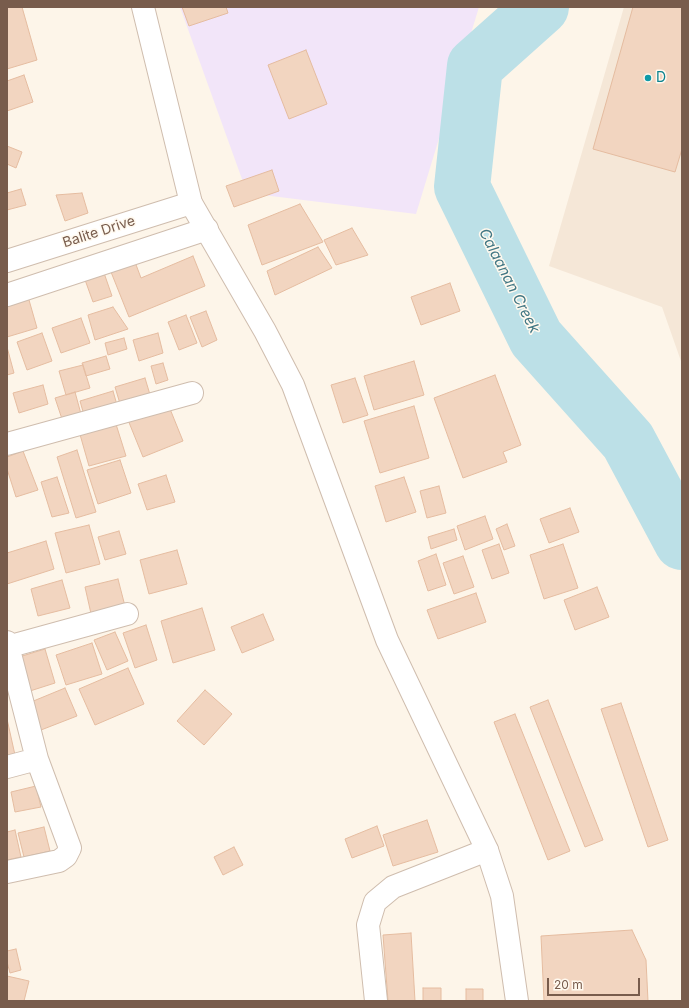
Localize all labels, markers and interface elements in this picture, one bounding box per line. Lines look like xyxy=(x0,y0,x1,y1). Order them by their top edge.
place label: D xyxy=(656,70,666,86)
marker: D xyxy=(643,73,653,83)
street label: Balite Drive xyxy=(61,212,137,252)
water label: Calaanan Creek xyxy=(475,226,543,336)
scale bar xyxy=(549,970,642,996)
text: 20 m xyxy=(554,977,583,992)

